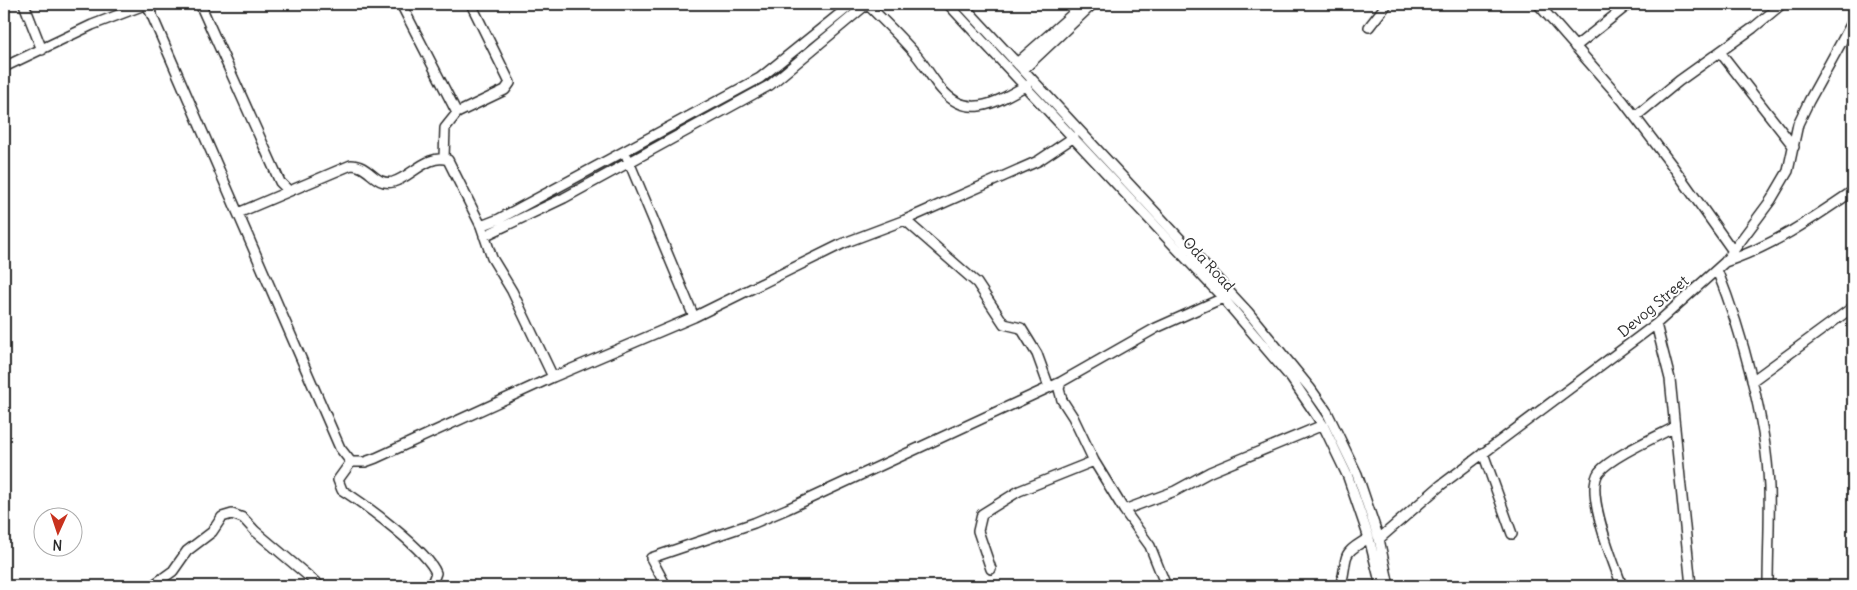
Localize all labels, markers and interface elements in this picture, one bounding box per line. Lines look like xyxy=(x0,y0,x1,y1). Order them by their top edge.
street label: Oda Road xyxy=(1179,233,1239,295)
street label: Devog Street xyxy=(1614,271,1692,341)
north arrow xyxy=(32,508,82,558)
text: N xyxy=(52,536,63,554)

